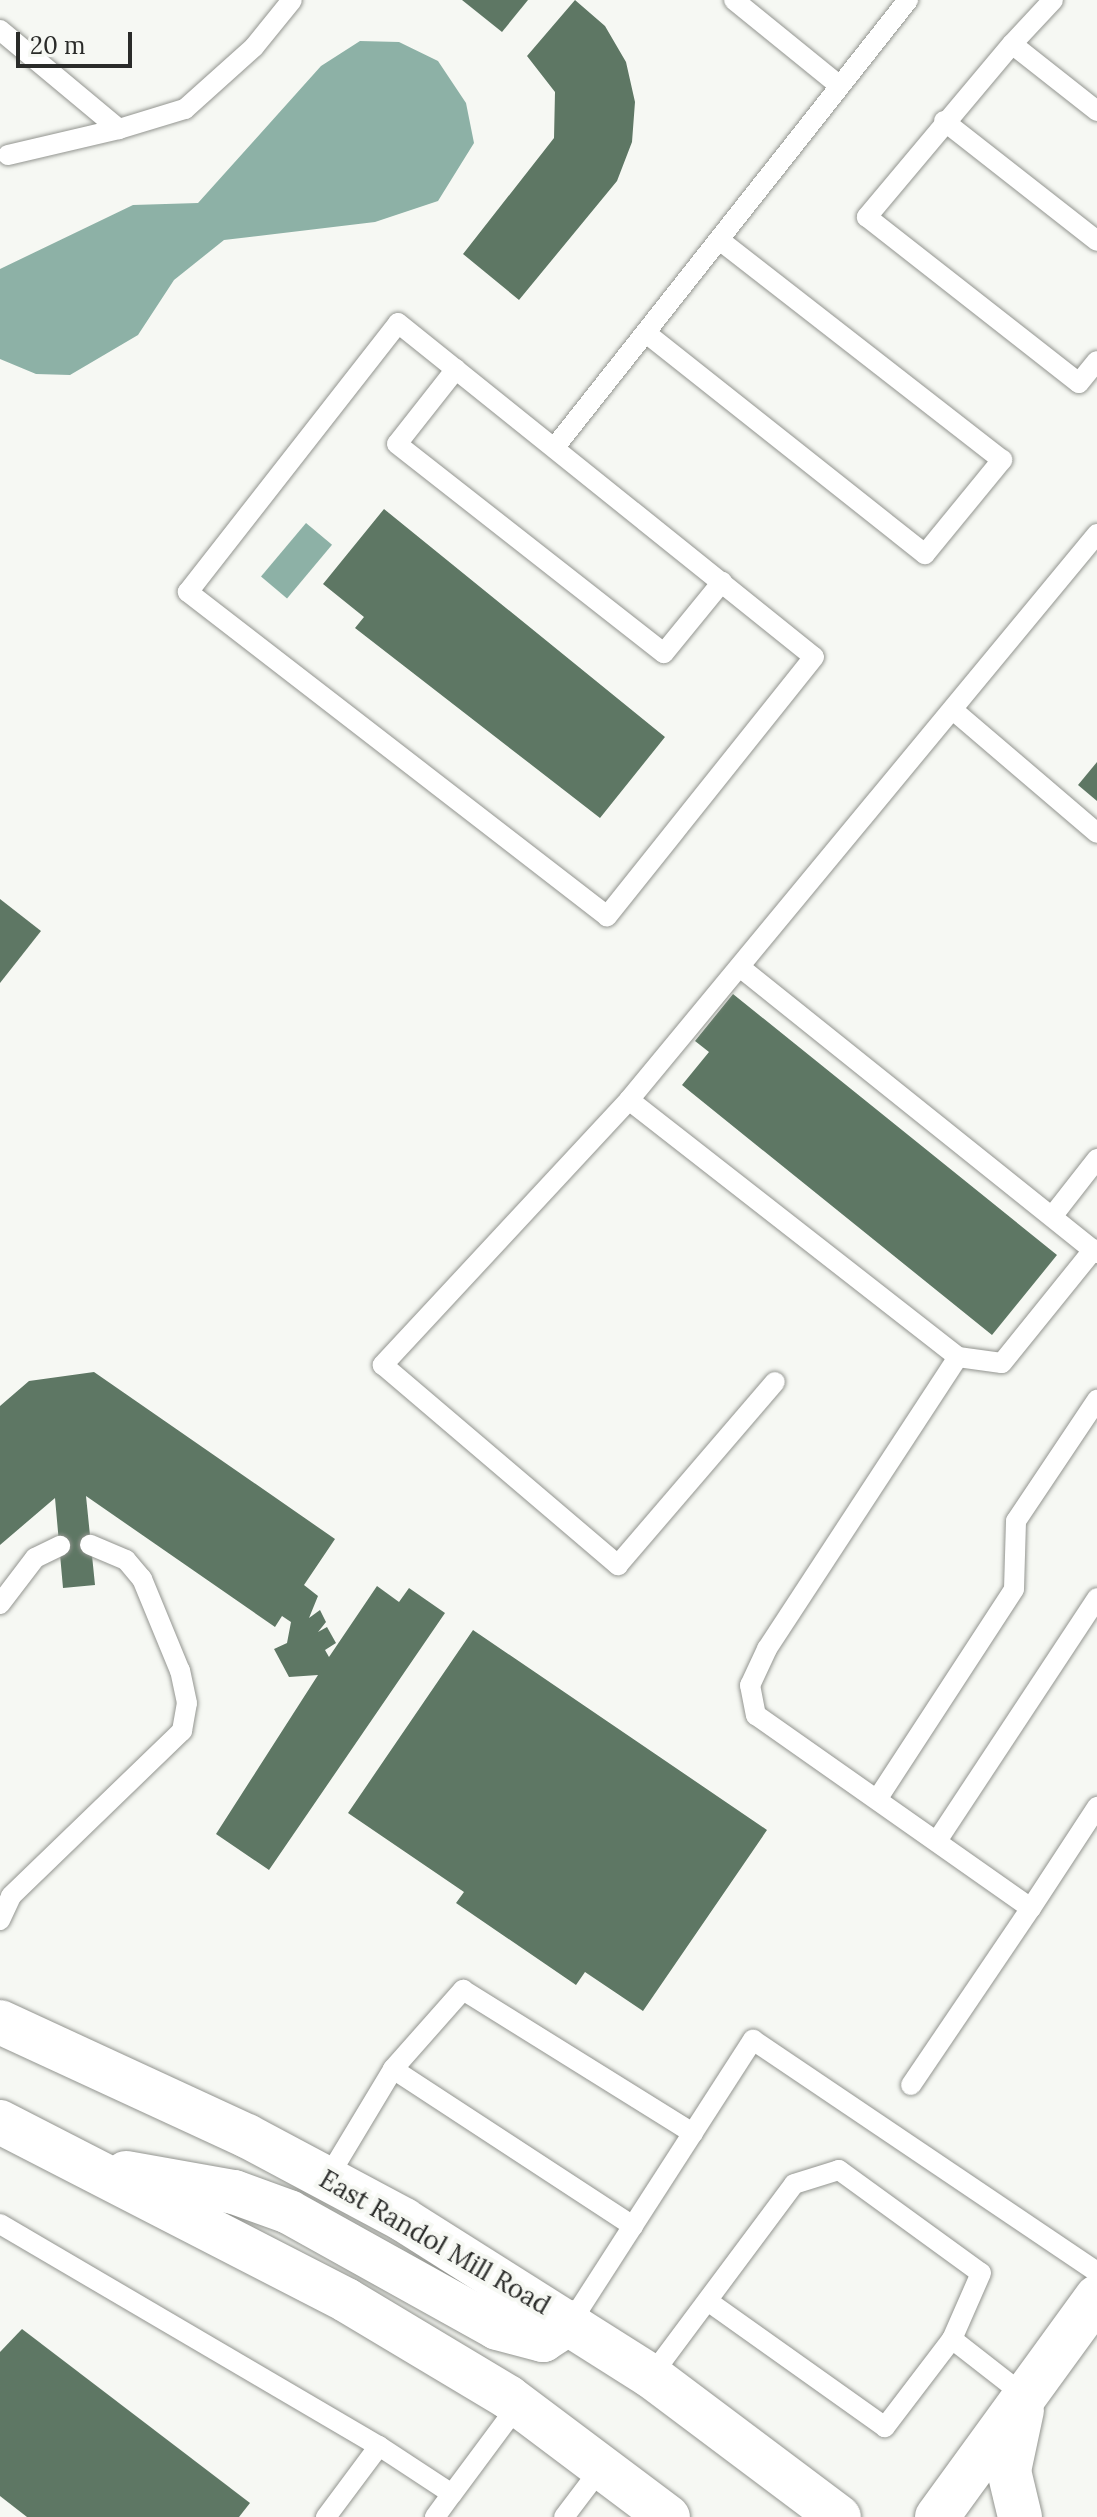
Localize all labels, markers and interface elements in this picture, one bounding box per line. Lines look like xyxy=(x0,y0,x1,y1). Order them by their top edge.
scale bar xyxy=(20,16,136,66)
text: 20 m xyxy=(30,30,86,61)
street label: East Randol Mill Road xyxy=(314,2163,556,2321)

